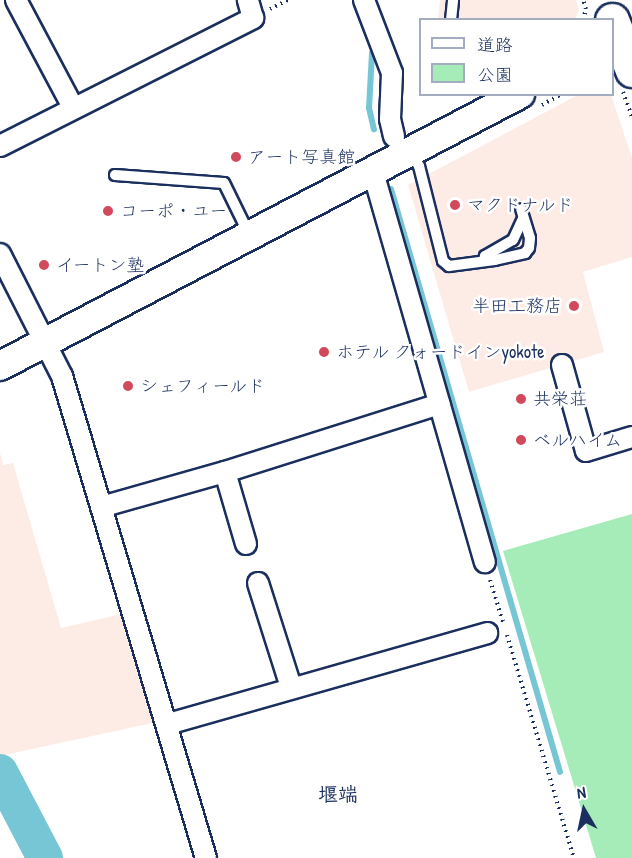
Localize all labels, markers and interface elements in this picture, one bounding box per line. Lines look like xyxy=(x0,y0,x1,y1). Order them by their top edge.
legend xyxy=(419,18,614,96)
text: 道路 xyxy=(477,32,513,57)
text: 公園 xyxy=(477,62,513,87)
place label: アート写真館 xyxy=(248,146,355,168)
marker: アート写真館 xyxy=(229,150,243,164)
place label: マクドナルド xyxy=(467,194,575,216)
marker: マクドナルド xyxy=(448,198,462,212)
place label: コーポ・ユー xyxy=(120,200,227,222)
marker: コーポ・ユー xyxy=(101,204,115,218)
place label: イートン塾 xyxy=(56,254,145,276)
marker: イートン塾 xyxy=(37,258,51,272)
place label: 半田工務店 xyxy=(472,295,562,317)
marker: 半田工務店 xyxy=(567,299,581,313)
place label: ホテル クォードインyokote xyxy=(336,341,545,363)
marker: ホテル クォードインyokote xyxy=(317,345,331,359)
place label: シェフィールド xyxy=(140,375,266,397)
marker: シェフィールド xyxy=(121,379,135,393)
place label: 共栄荘 xyxy=(533,388,587,410)
marker: 共栄荘 xyxy=(514,392,528,406)
place label: ベルハイム xyxy=(533,429,623,451)
marker: ベルハイム xyxy=(514,433,528,447)
north arrow xyxy=(554,780,614,840)
district label: 堰端 xyxy=(318,781,358,805)
text: N xyxy=(575,781,587,804)

